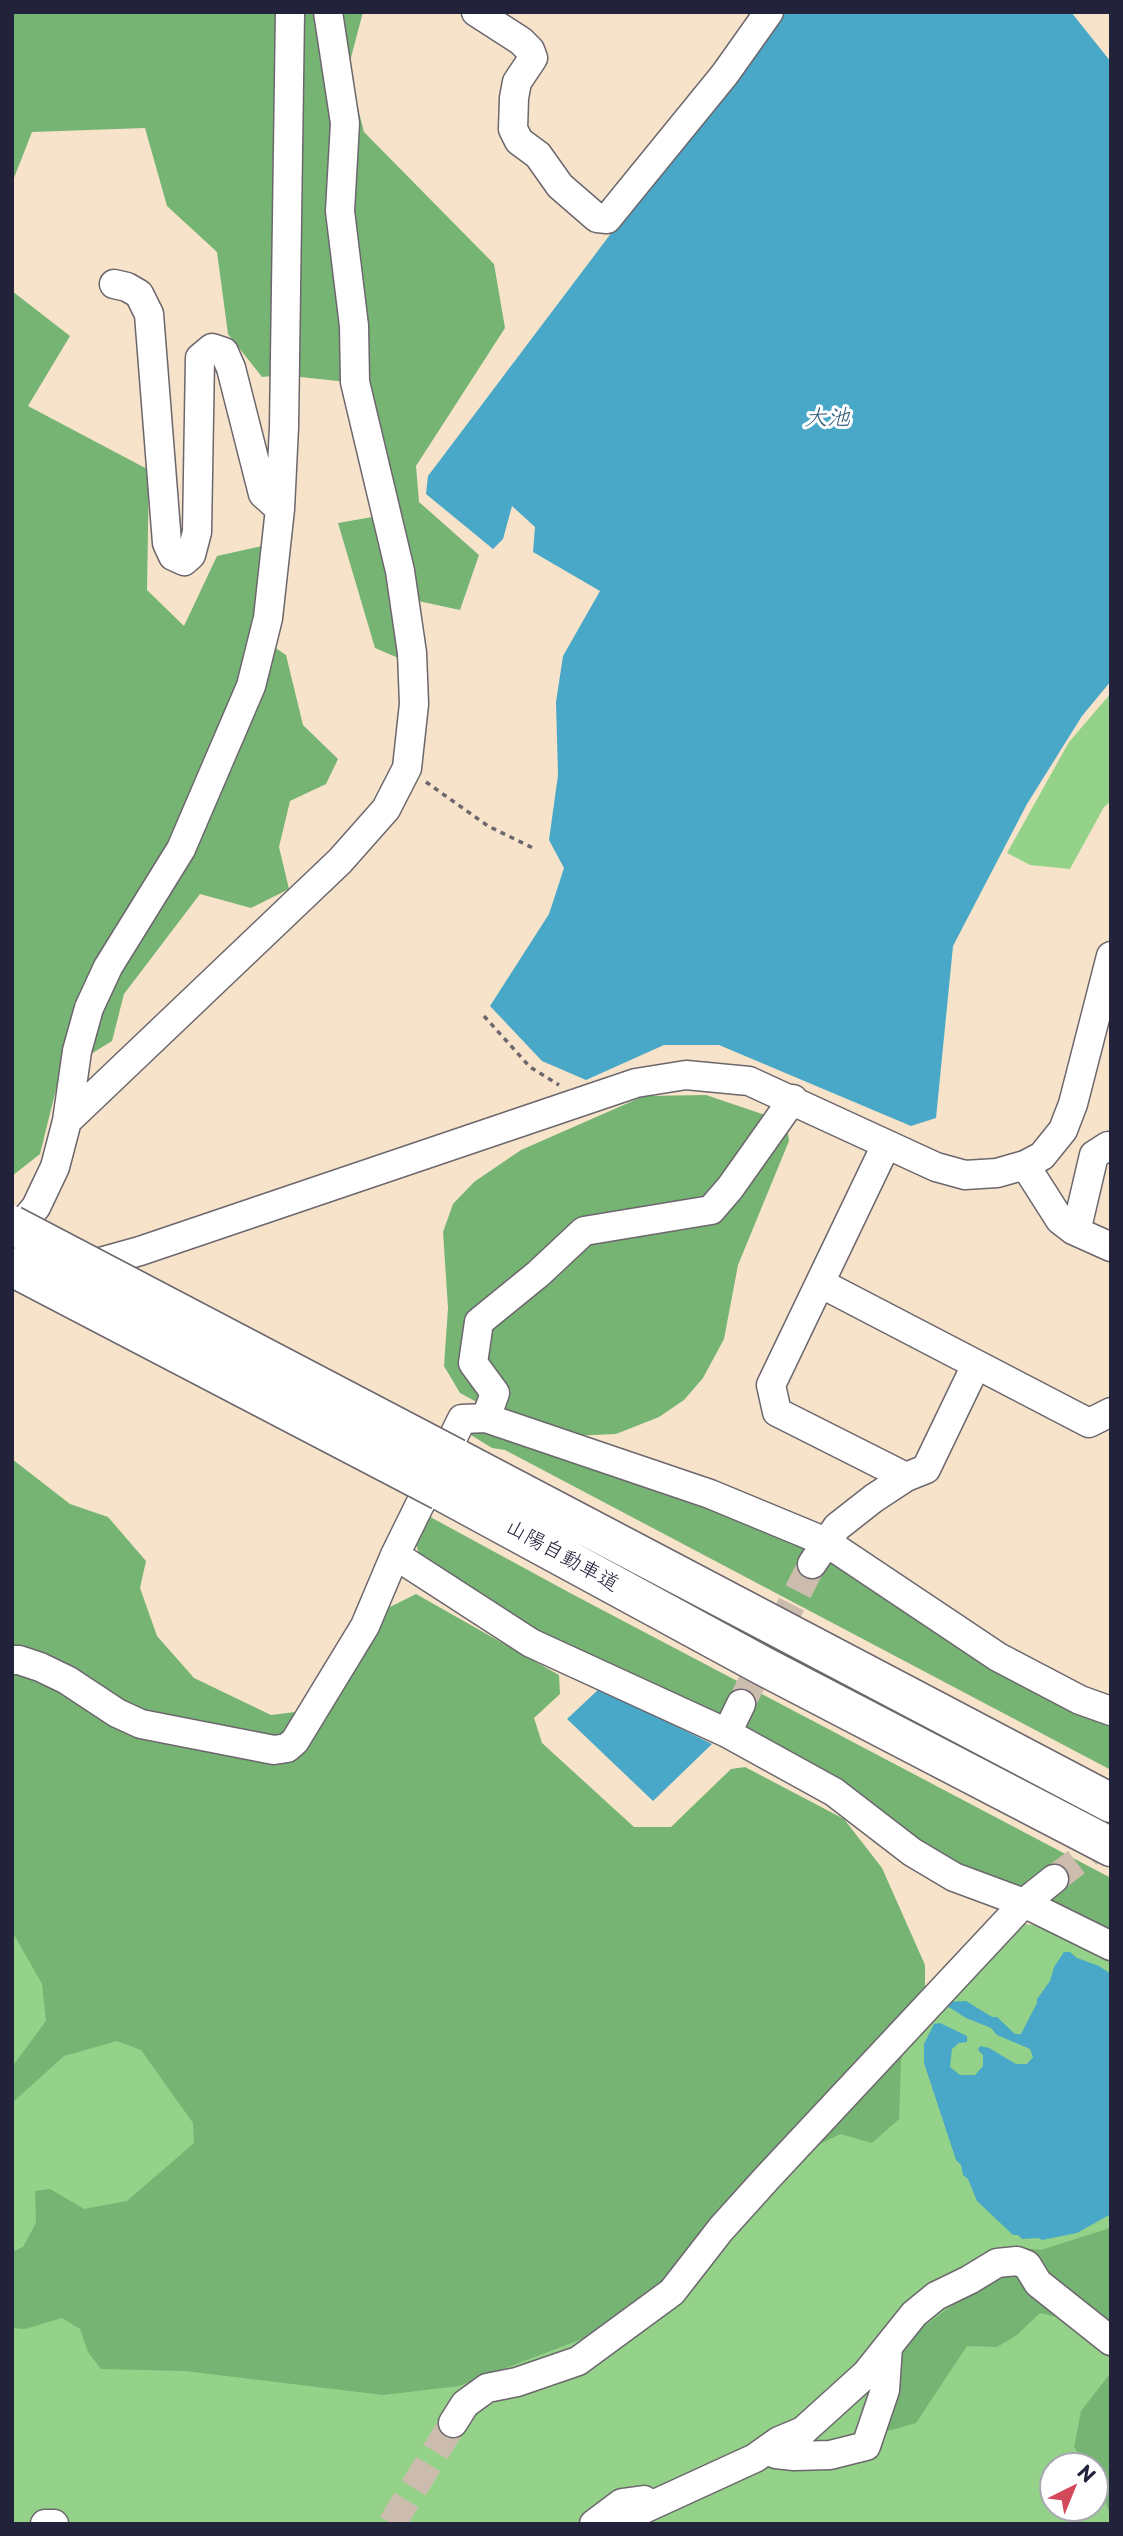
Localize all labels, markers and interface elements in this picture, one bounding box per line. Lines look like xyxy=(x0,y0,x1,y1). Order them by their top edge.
water label: 大池 xyxy=(804,405,850,433)
street label: 山陽自動車道 xyxy=(501,1514,623,1598)
north arrow xyxy=(1039,2452,1109,2522)
text: N xyxy=(1072,2458,1102,2488)

